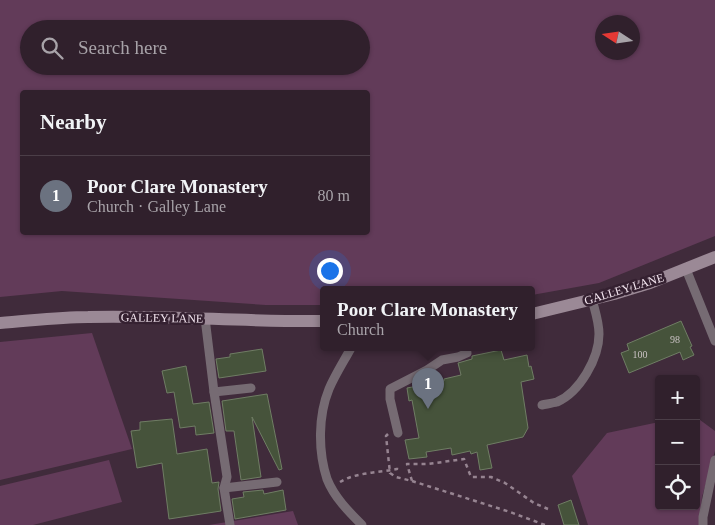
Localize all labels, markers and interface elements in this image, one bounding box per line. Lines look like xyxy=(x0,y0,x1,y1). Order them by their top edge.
north arrow xyxy=(595,15,640,60)
search box xyxy=(20,20,370,75)
icon: search xyxy=(38,34,66,62)
text: Search here xyxy=(78,37,167,58)
text: Nearby xyxy=(40,110,107,134)
text: Poor Clare Monastery xyxy=(87,176,268,197)
text: 1 xyxy=(52,187,60,204)
text: 80 m xyxy=(318,187,350,204)
text: Church · Galley Lane xyxy=(87,198,226,215)
your location xyxy=(317,258,343,284)
street label: GALLEY LANE xyxy=(582,270,666,308)
popup xyxy=(320,286,535,351)
text: Poor Clare Monastery xyxy=(337,299,518,320)
street label: GALLEY LANE xyxy=(121,310,203,326)
text: Church xyxy=(337,321,384,338)
house number: 98 xyxy=(670,334,680,345)
house number: 100 xyxy=(633,349,648,360)
pin: 1 xyxy=(412,368,444,409)
map controls xyxy=(655,375,700,510)
button: + xyxy=(655,375,700,420)
button: − xyxy=(655,420,700,465)
button: locate xyxy=(655,465,700,510)

